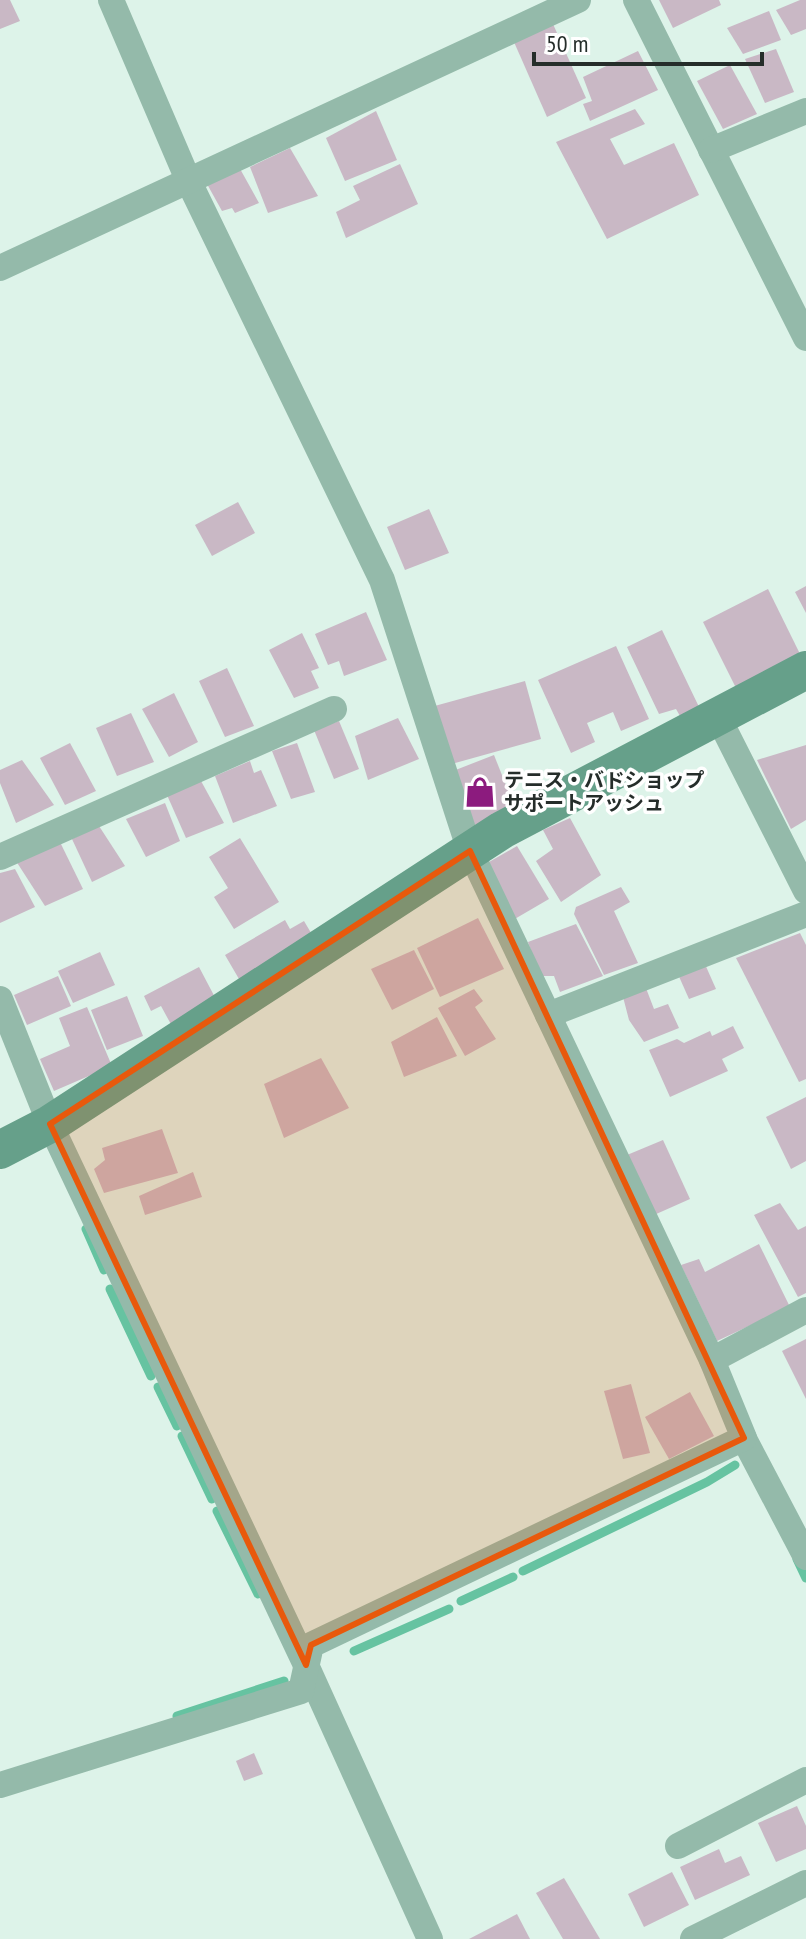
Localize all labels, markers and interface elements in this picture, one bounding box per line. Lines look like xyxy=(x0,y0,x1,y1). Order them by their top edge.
scale bar xyxy=(534,16,762,66)
text: 50 m xyxy=(546,28,588,59)
place label: テニス・バドショップ サポートアッシュ xyxy=(504,767,705,816)
shop icon: テニス・バドショップ サポートアッシュ xyxy=(463,775,497,809)

